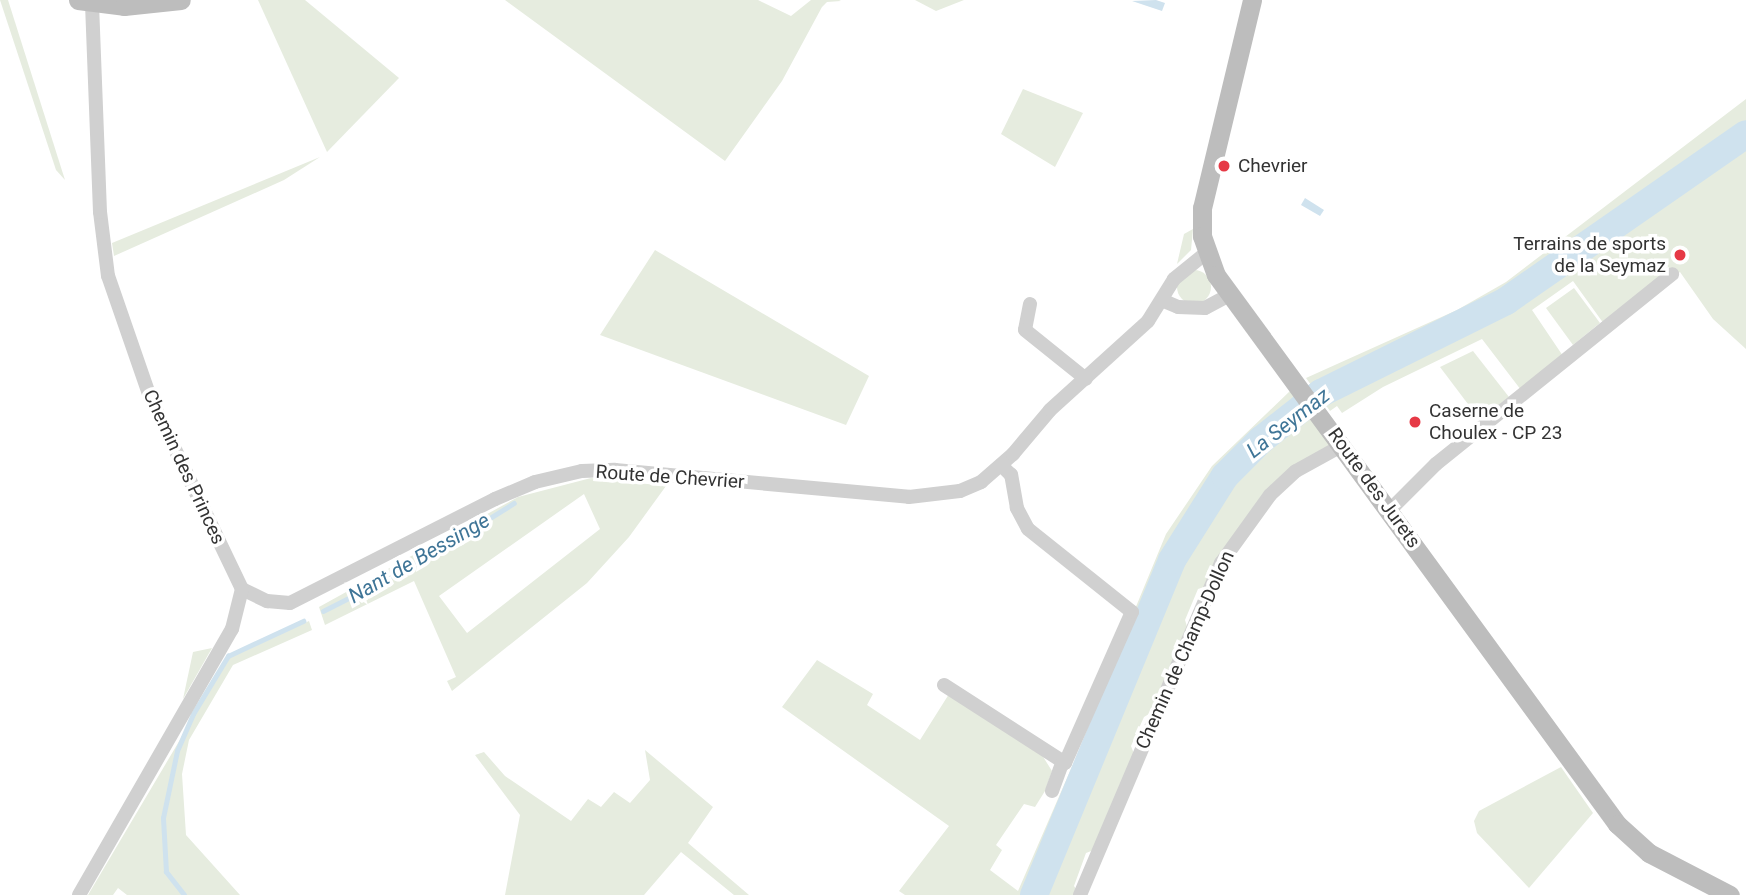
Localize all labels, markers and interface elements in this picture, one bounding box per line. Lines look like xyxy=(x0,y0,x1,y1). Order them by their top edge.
place label: Chevrier xyxy=(1238,155,1308,177)
marker: Chevrier xyxy=(1216,158,1232,174)
place label: Terrains de sports de la Seymaz xyxy=(1513,233,1666,277)
marker: Terrains de sports de la Seymaz xyxy=(1672,247,1688,263)
water label: La Seymaz xyxy=(1241,383,1335,463)
street label: Chemin des Princes xyxy=(138,386,230,548)
place label: Caserne de Choulex - CP 23 xyxy=(1429,400,1562,444)
marker: Caserne de Choulex - CP 23 xyxy=(1407,414,1423,430)
street label: Route des Jurets xyxy=(1323,424,1425,552)
street label: Route de Chevrier xyxy=(595,460,745,494)
water label: Nant de Bessinge xyxy=(344,507,494,609)
street label: Chemin de Champ-Dollon xyxy=(1131,547,1239,753)

